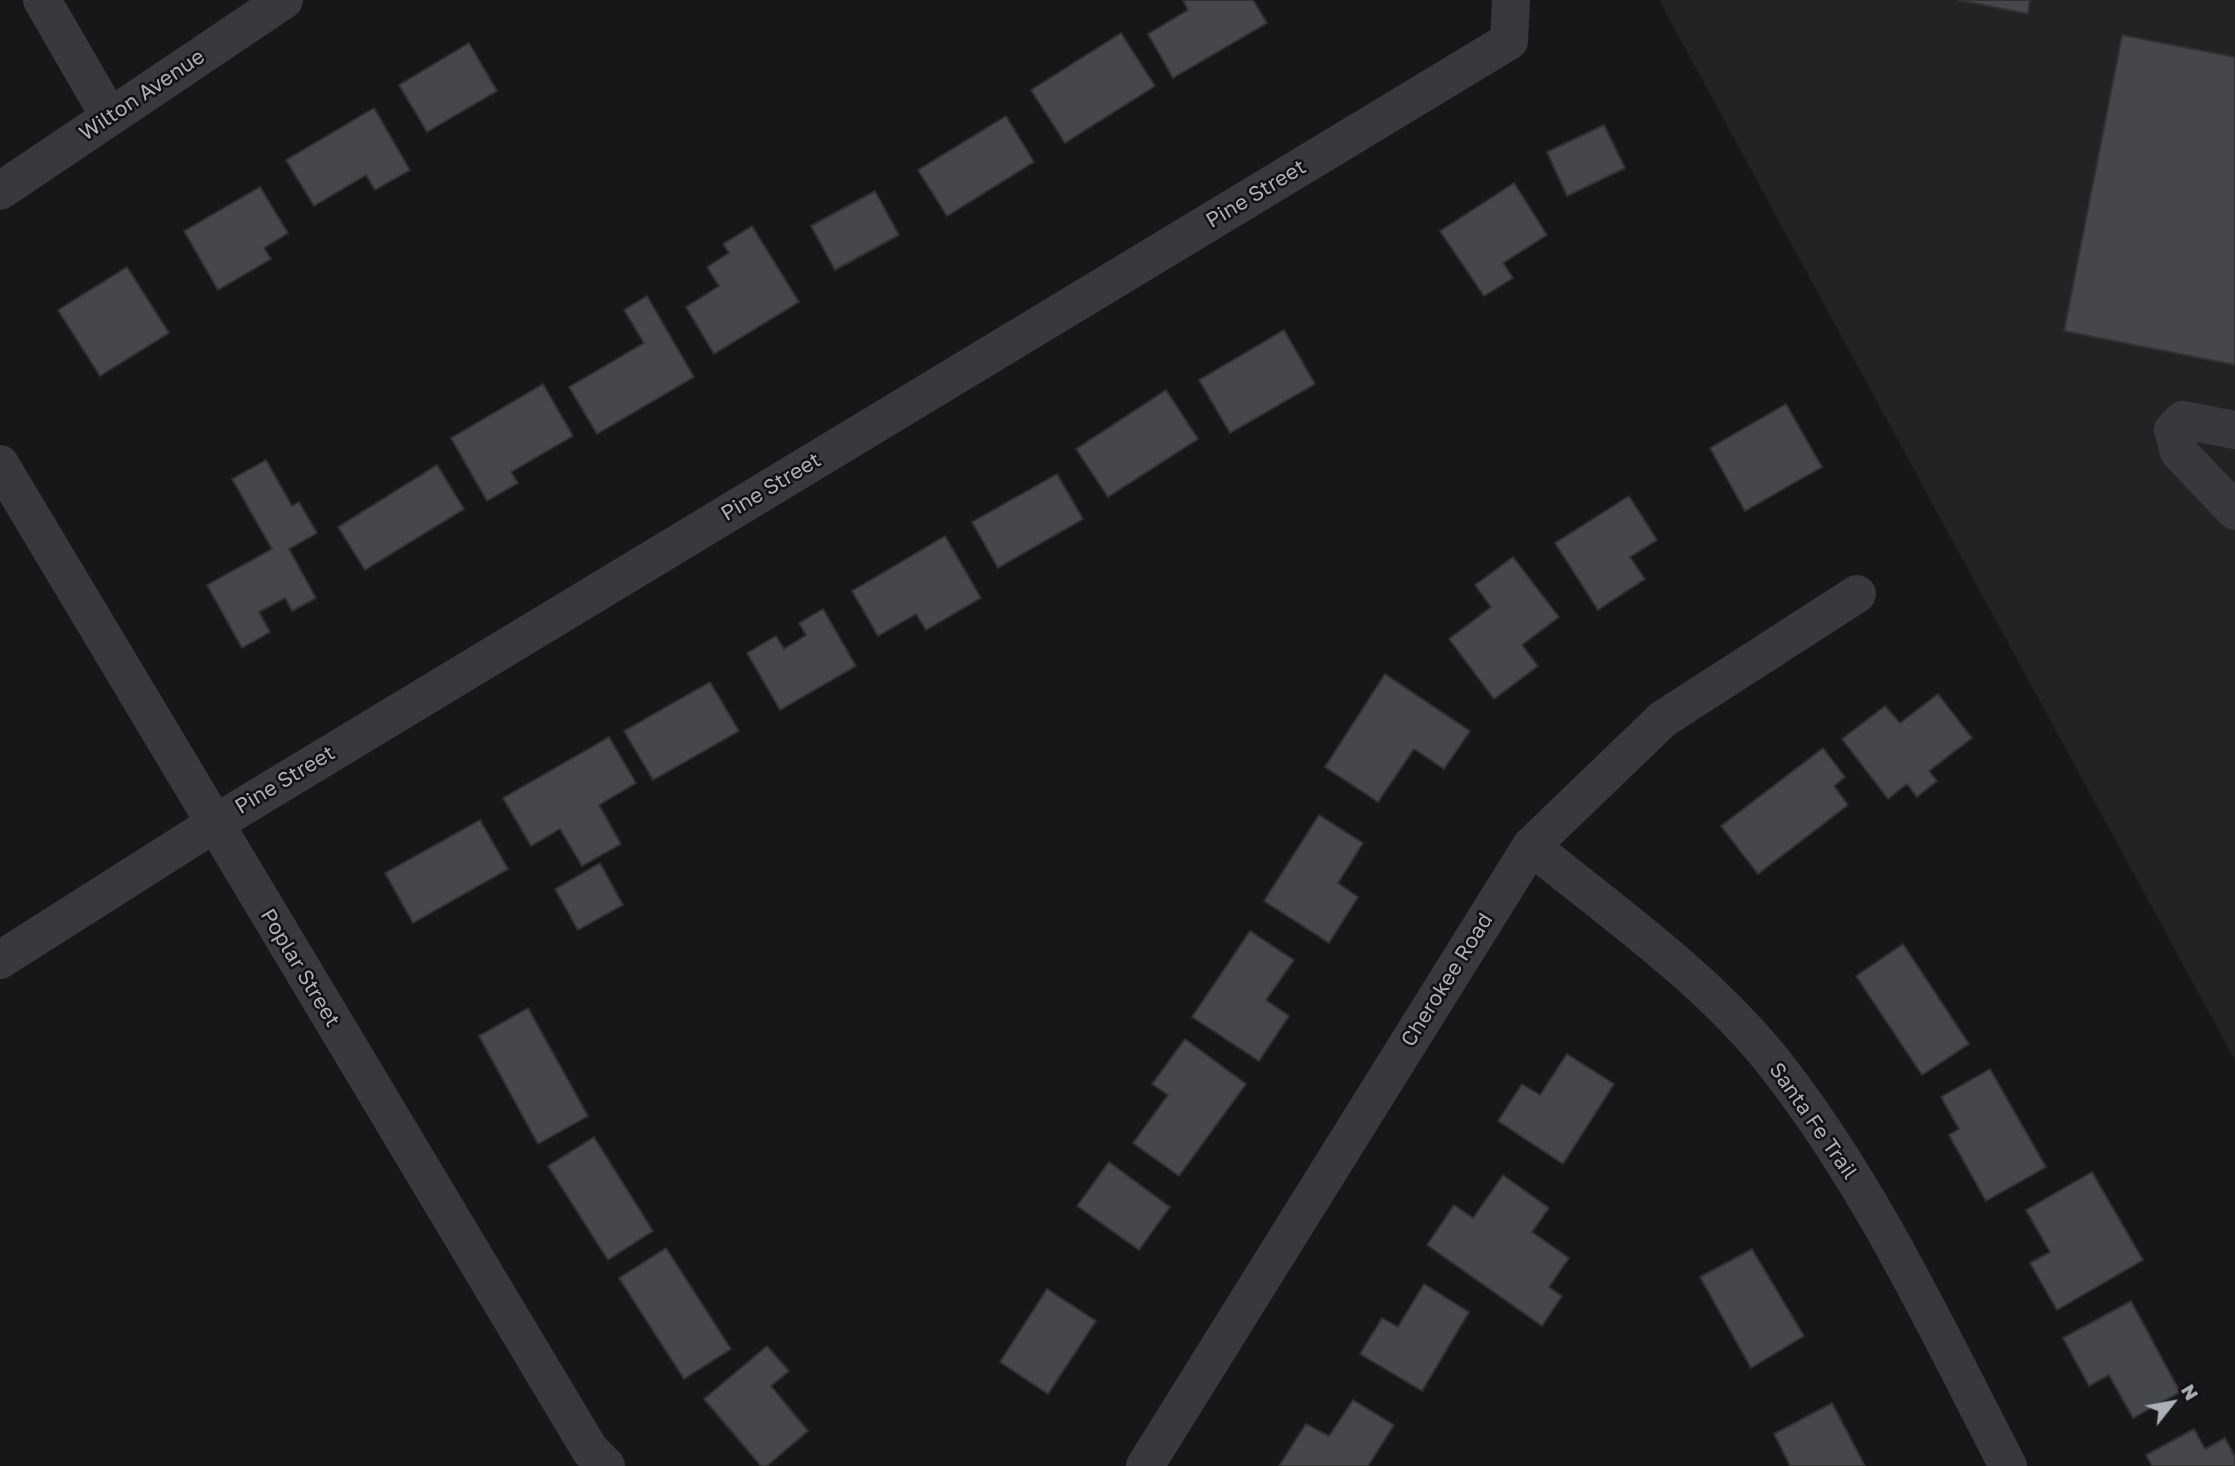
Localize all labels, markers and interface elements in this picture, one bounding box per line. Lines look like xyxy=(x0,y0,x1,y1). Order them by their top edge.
street label: Wilton Avenue xyxy=(75,44,209,146)
street label: Pine Street xyxy=(1202,154,1310,234)
street label: Pine Street xyxy=(717,447,825,527)
street label: Pine Street xyxy=(231,740,339,820)
street label: Poplar Street xyxy=(255,904,345,1032)
street label: Cherokee Road xyxy=(1396,909,1498,1051)
street label: Santa Fe Trail xyxy=(1764,1058,1862,1184)
north arrow xyxy=(2137,1368,2207,1438)
text: N xyxy=(2177,1380,2204,1404)

